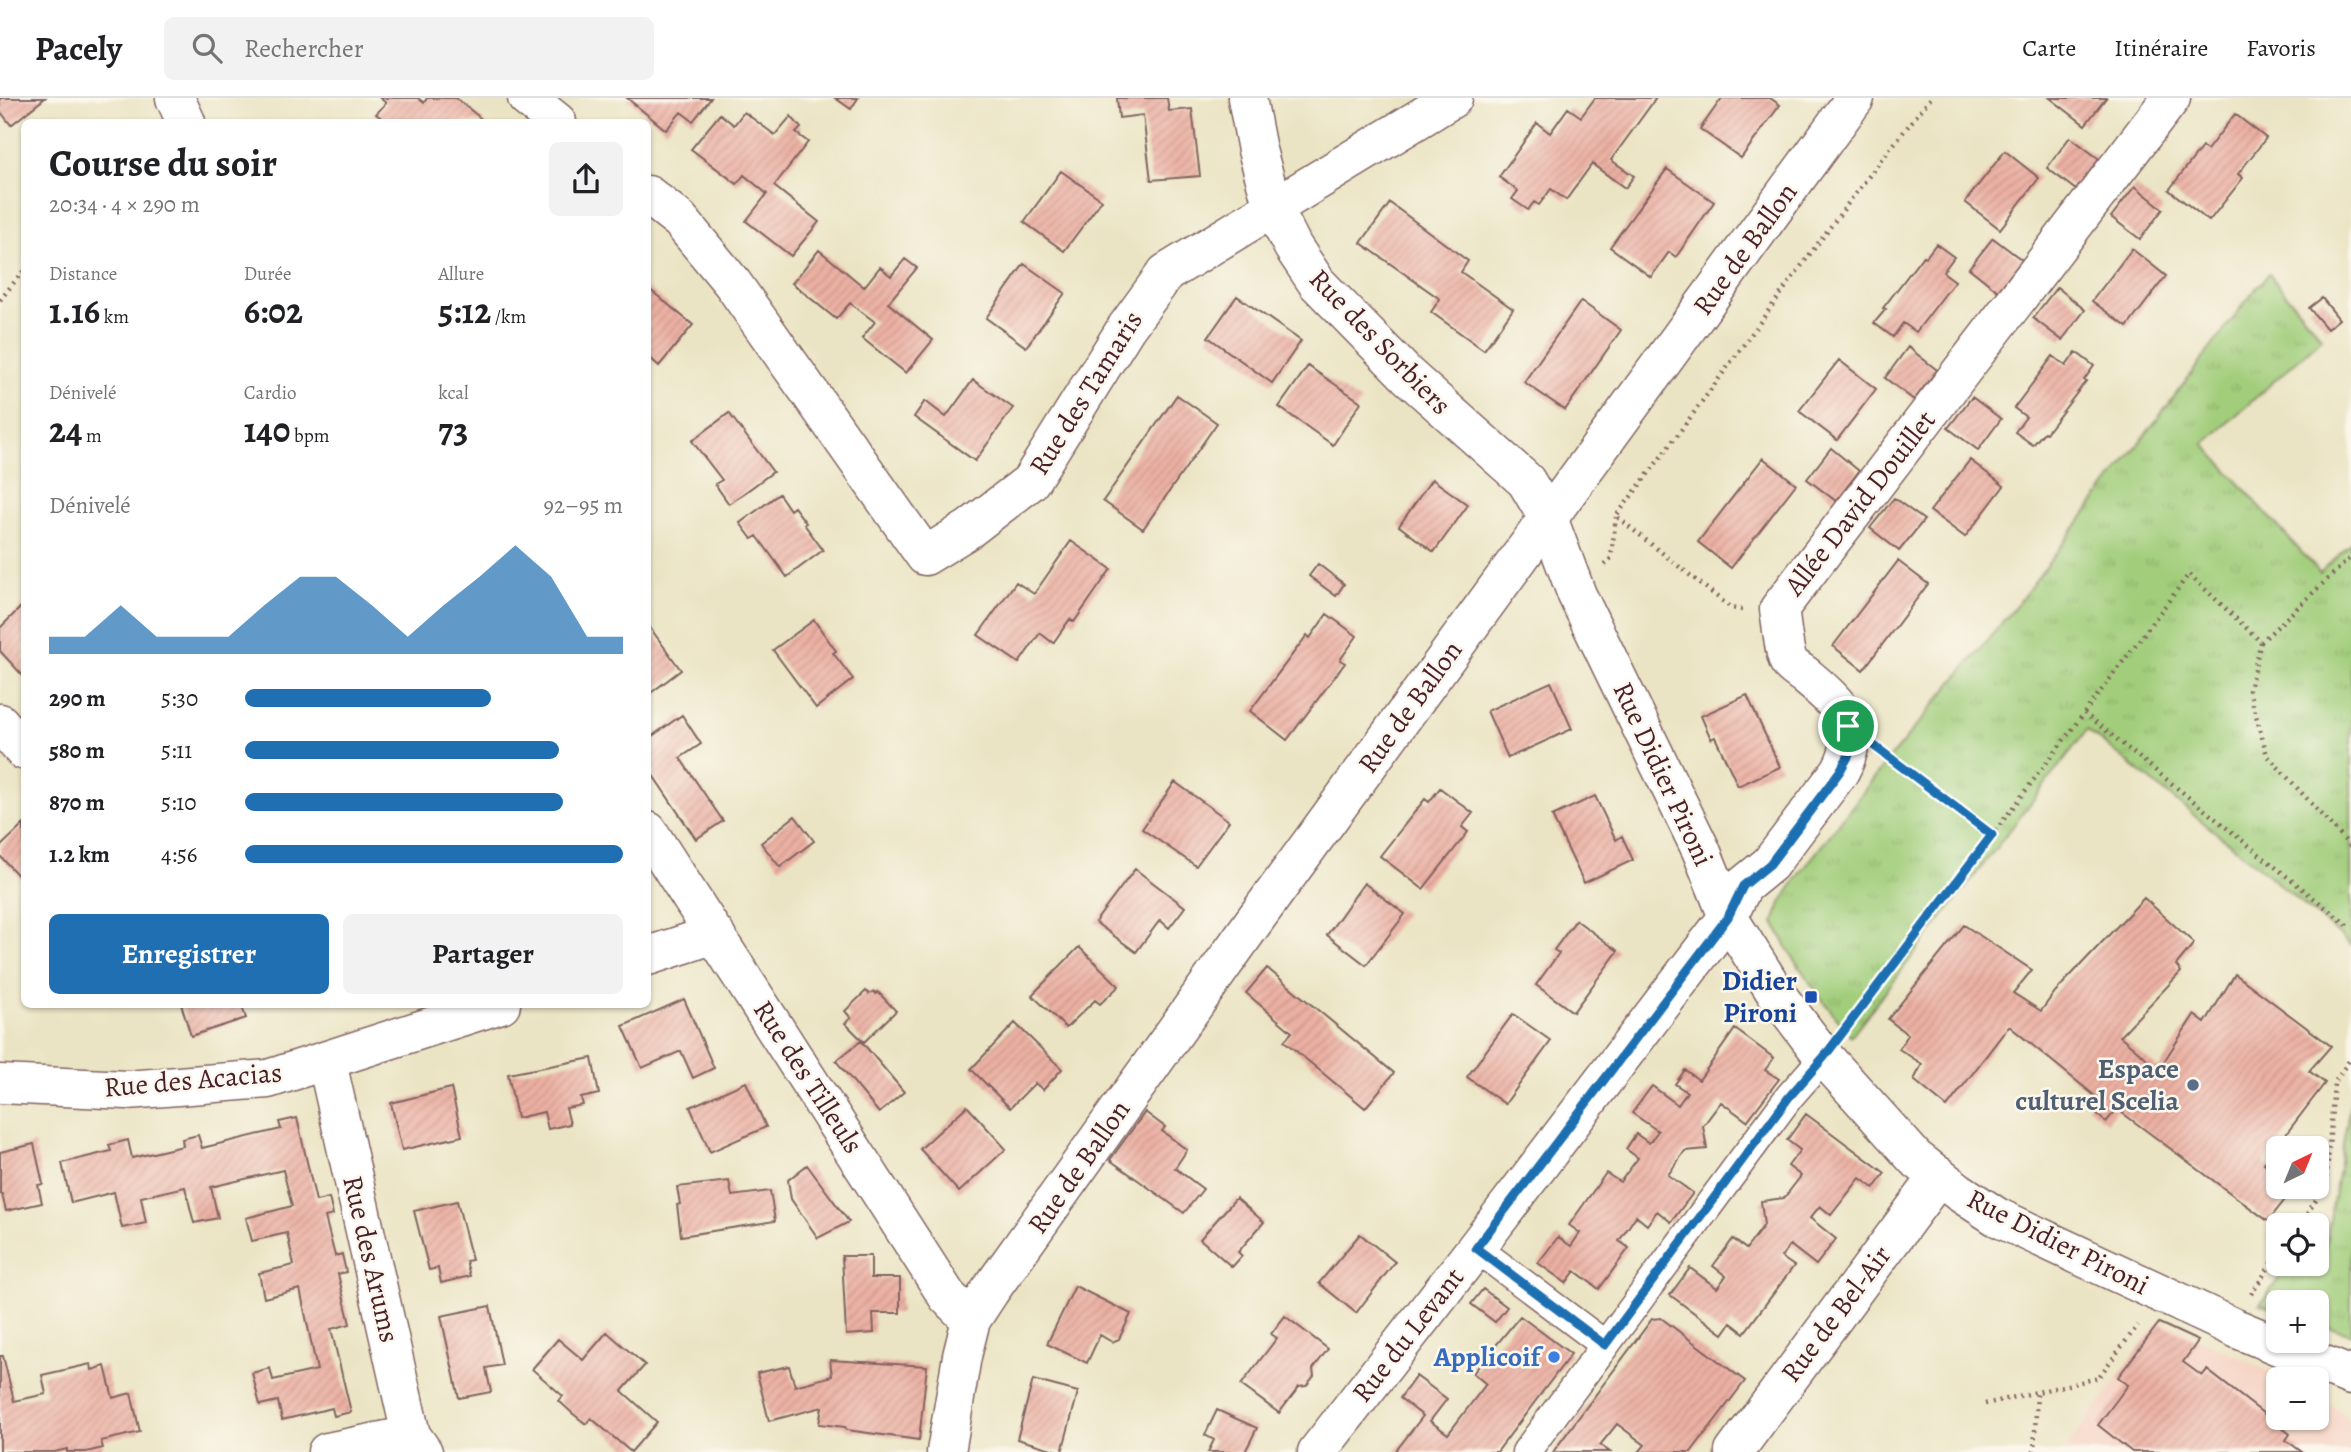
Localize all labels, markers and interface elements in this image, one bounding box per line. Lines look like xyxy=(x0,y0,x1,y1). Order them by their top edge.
search box xyxy=(164,17,654,80)
text: Pacely xyxy=(35,26,122,71)
icon: search xyxy=(188,29,226,67)
text: Rechercher xyxy=(244,31,364,66)
text: Carte xyxy=(2022,32,2076,64)
text: Itinéraire xyxy=(2114,32,2208,64)
text: Favoris xyxy=(2246,32,2316,64)
text: Course du soir xyxy=(49,137,277,189)
button: share xyxy=(549,142,623,216)
street label: Rue de Ballon xyxy=(1684,175,1806,323)
text: 20:34 · 4 × 290 m xyxy=(49,189,200,220)
text: Distance xyxy=(49,261,117,287)
text: Durée xyxy=(244,261,291,287)
text: Allure xyxy=(438,261,484,287)
street label: Rue des Sorbiers xyxy=(1301,261,1459,423)
text: 1.16 xyxy=(49,287,100,335)
text: 6:02 xyxy=(244,287,303,335)
text: 5:12 xyxy=(438,287,491,335)
text: km xyxy=(100,304,129,330)
text: /km xyxy=(491,304,526,330)
street label: Rue des Tamaris xyxy=(1020,304,1152,482)
text: Dénivelé xyxy=(49,380,116,406)
text: Cardio xyxy=(244,380,297,406)
text: kcal xyxy=(438,380,469,406)
street label: Allée David Douillet xyxy=(1775,403,1944,604)
text: 24 xyxy=(49,406,82,454)
text: 140 xyxy=(244,406,290,454)
text: 73 xyxy=(438,406,468,454)
text: m xyxy=(82,423,102,449)
text: bpm xyxy=(290,423,330,449)
text: Dénivelé xyxy=(49,490,131,521)
text: 92–95 m xyxy=(544,490,623,521)
street label: Rue de Ballon xyxy=(1349,633,1471,781)
street label: Rue Didier Pironi xyxy=(1604,676,1722,872)
text: 290 m xyxy=(49,683,106,714)
text: 5:30 xyxy=(161,683,198,714)
pin xyxy=(1818,696,1878,756)
icon: arrive xyxy=(1829,707,1867,745)
text: 580 m xyxy=(49,735,105,766)
text: 5:11 xyxy=(161,735,192,766)
text: 870 m xyxy=(49,787,105,818)
text: 5:10 xyxy=(161,787,197,818)
text: 1.2 km xyxy=(49,839,110,870)
text: 4:56 xyxy=(161,839,197,870)
button: Enregistrer xyxy=(49,914,329,994)
button: Partager xyxy=(343,914,623,994)
place label: Didier Pironi xyxy=(1722,962,1797,1032)
marker: Didier Pironi xyxy=(1803,989,1819,1005)
street label: Rue des Tilleuls xyxy=(744,993,872,1161)
place label: Espace culturel Scelia xyxy=(2015,1050,2179,1120)
street label: Rue des Acacias xyxy=(102,1053,284,1107)
marker: Espace culturel Scelia xyxy=(2185,1077,2201,1093)
street label: Rue de Ballon xyxy=(1019,1092,1139,1242)
north arrow xyxy=(2266,1136,2329,1199)
map controls xyxy=(2266,1136,2329,1430)
street label: Rue des Arums xyxy=(333,1172,409,1346)
street label: Rue Didier Pironi xyxy=(1960,1180,2156,1304)
button: locate xyxy=(2266,1213,2329,1276)
street label: Rue de Bel-Air xyxy=(1772,1238,1900,1390)
street label: Rue du Levant xyxy=(1343,1260,1473,1410)
button: + xyxy=(2266,1290,2329,1353)
place label: Applicoif xyxy=(1433,1338,1543,1376)
marker: Applicoif xyxy=(1546,1349,1562,1365)
button: − xyxy=(2266,1367,2329,1430)

